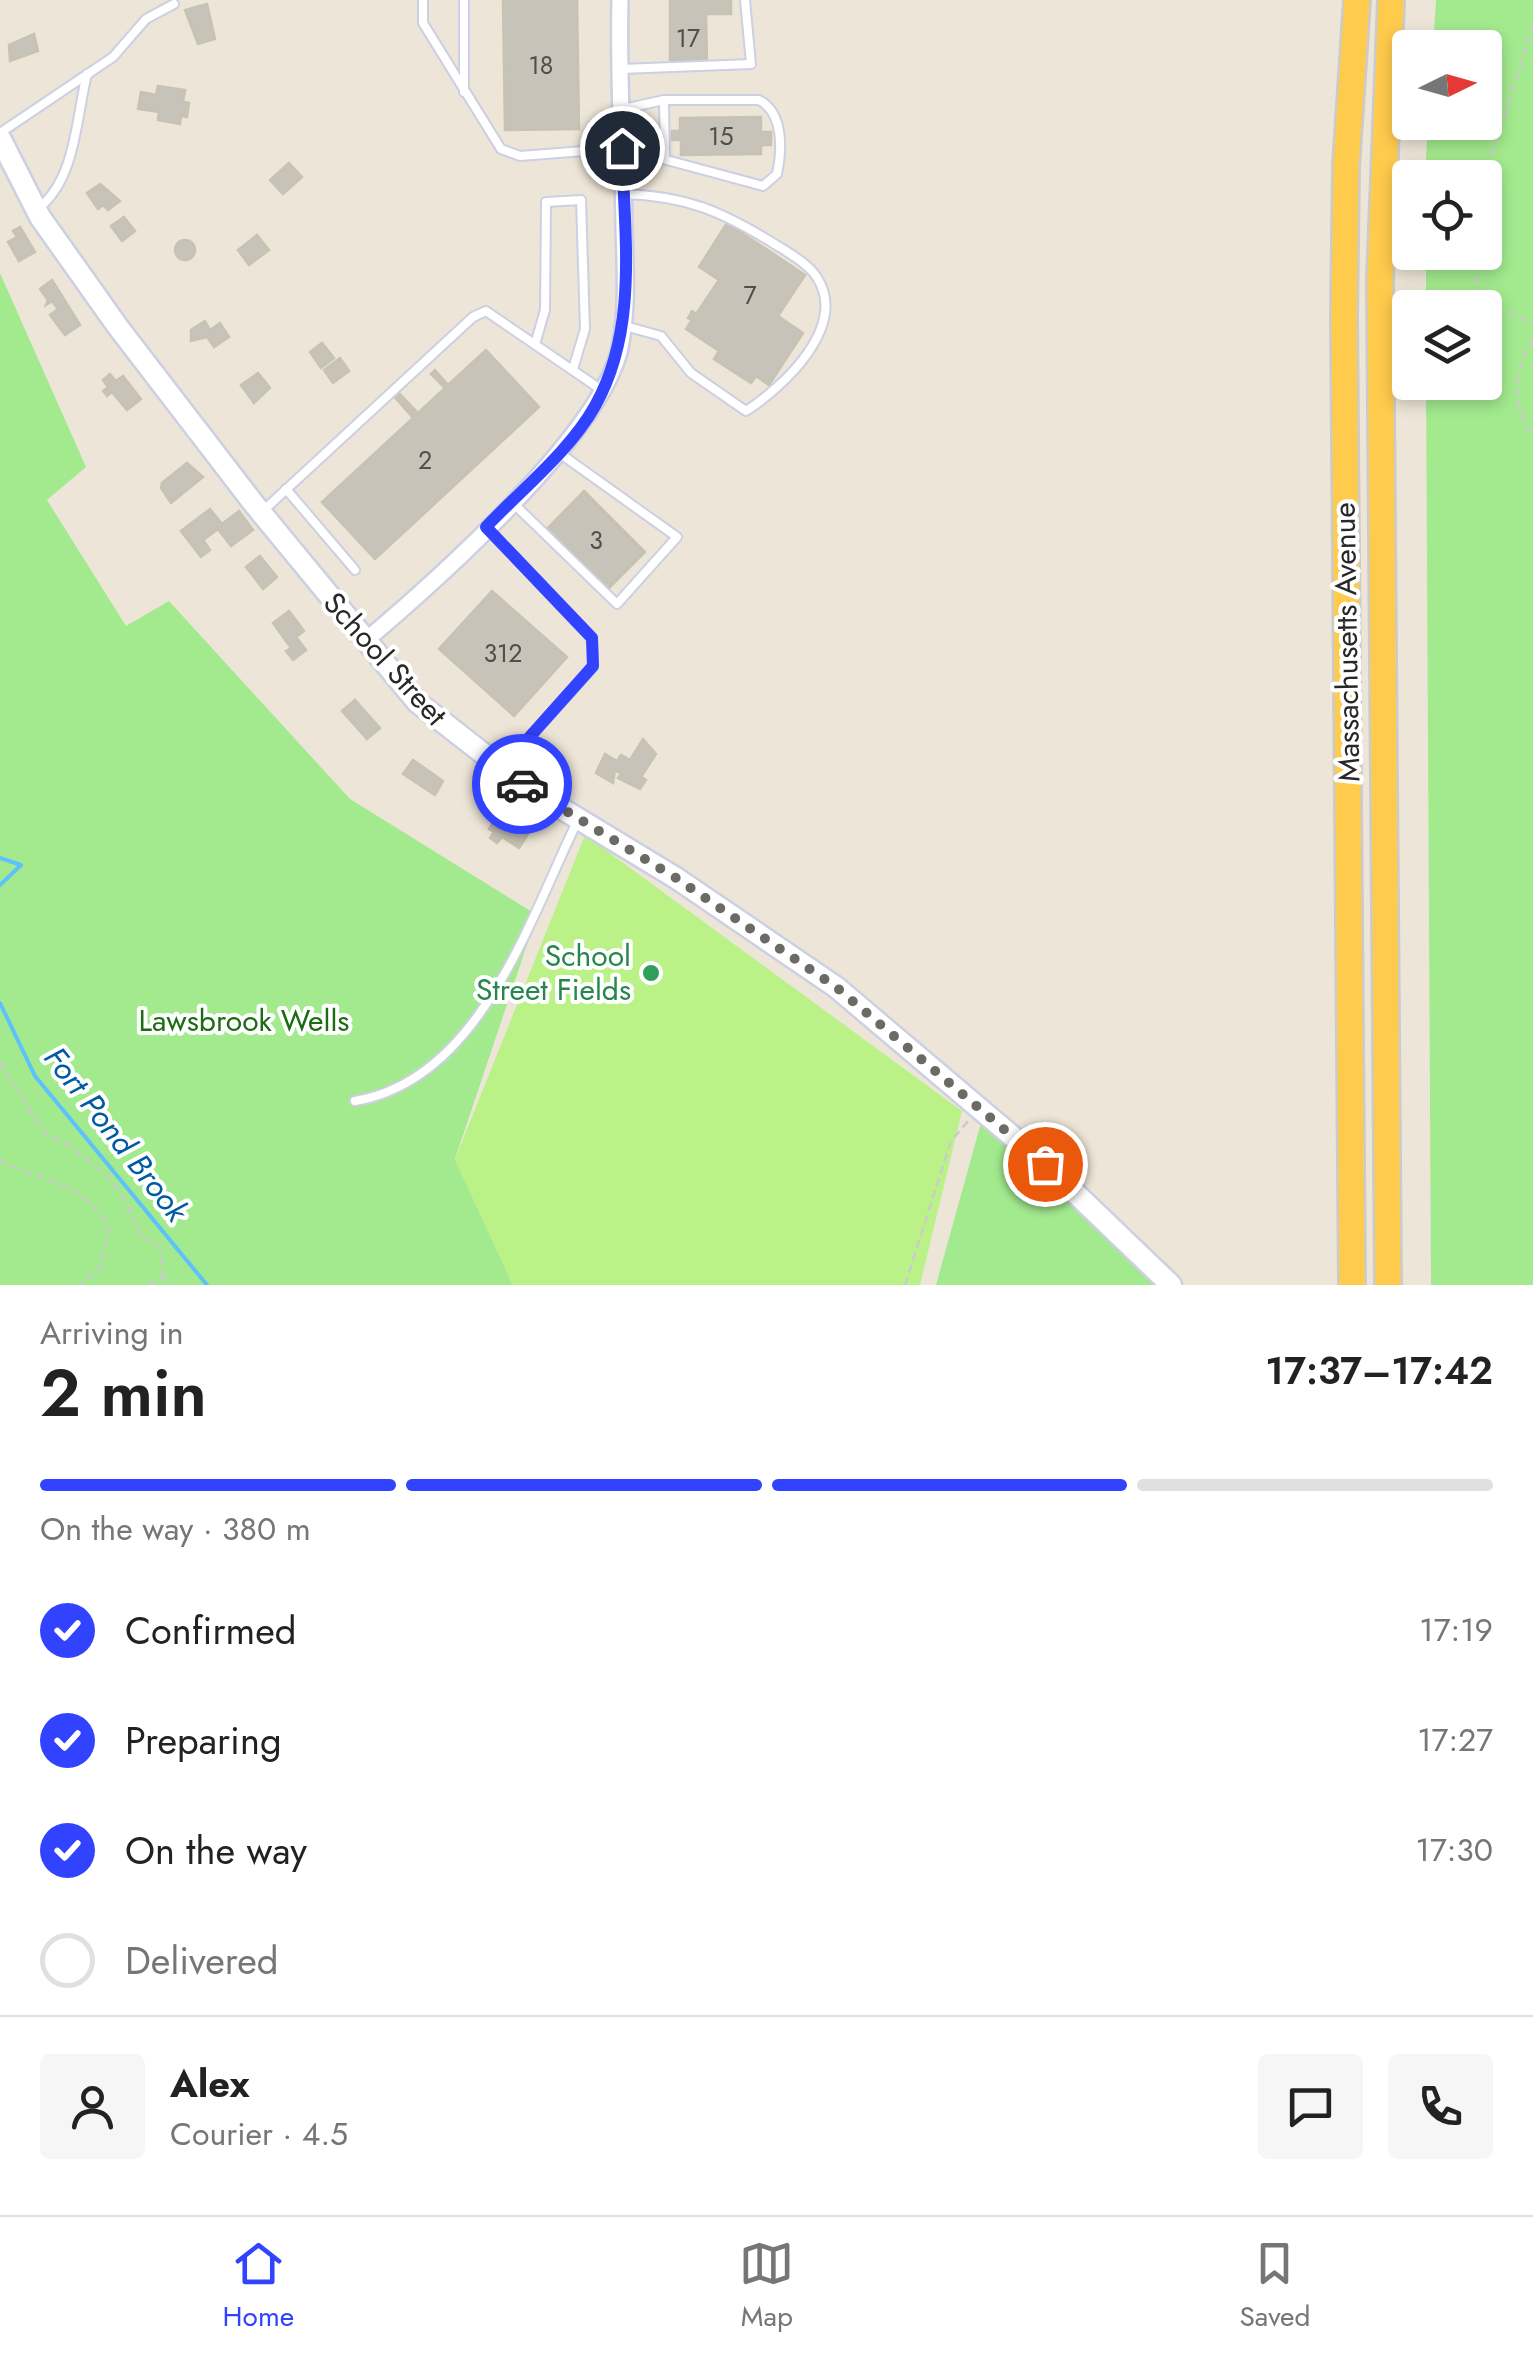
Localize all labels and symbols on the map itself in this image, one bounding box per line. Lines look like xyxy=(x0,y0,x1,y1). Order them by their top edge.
house number: 17 xyxy=(676,20,700,56)
north arrow xyxy=(1392,30,1502,140)
house number: 18 xyxy=(529,47,553,83)
pin xyxy=(580,106,665,191)
house number: 15 xyxy=(708,118,734,154)
house number: 7 xyxy=(743,277,757,313)
house number: 2 xyxy=(418,442,432,478)
street label: Massachusetts Avenue xyxy=(1323,502,1370,782)
house number: 3 xyxy=(589,522,603,558)
street label: School Street xyxy=(314,582,458,736)
house number: 312 xyxy=(483,635,523,671)
courier xyxy=(472,734,572,834)
place label: School Street Fields xyxy=(476,934,631,1011)
marker: School Street Fields xyxy=(640,962,662,984)
park label: Lawsbrook Wells xyxy=(139,999,349,1042)
water label: Fort Pond Brook xyxy=(33,1037,200,1232)
pin xyxy=(1003,1122,1088,1207)

